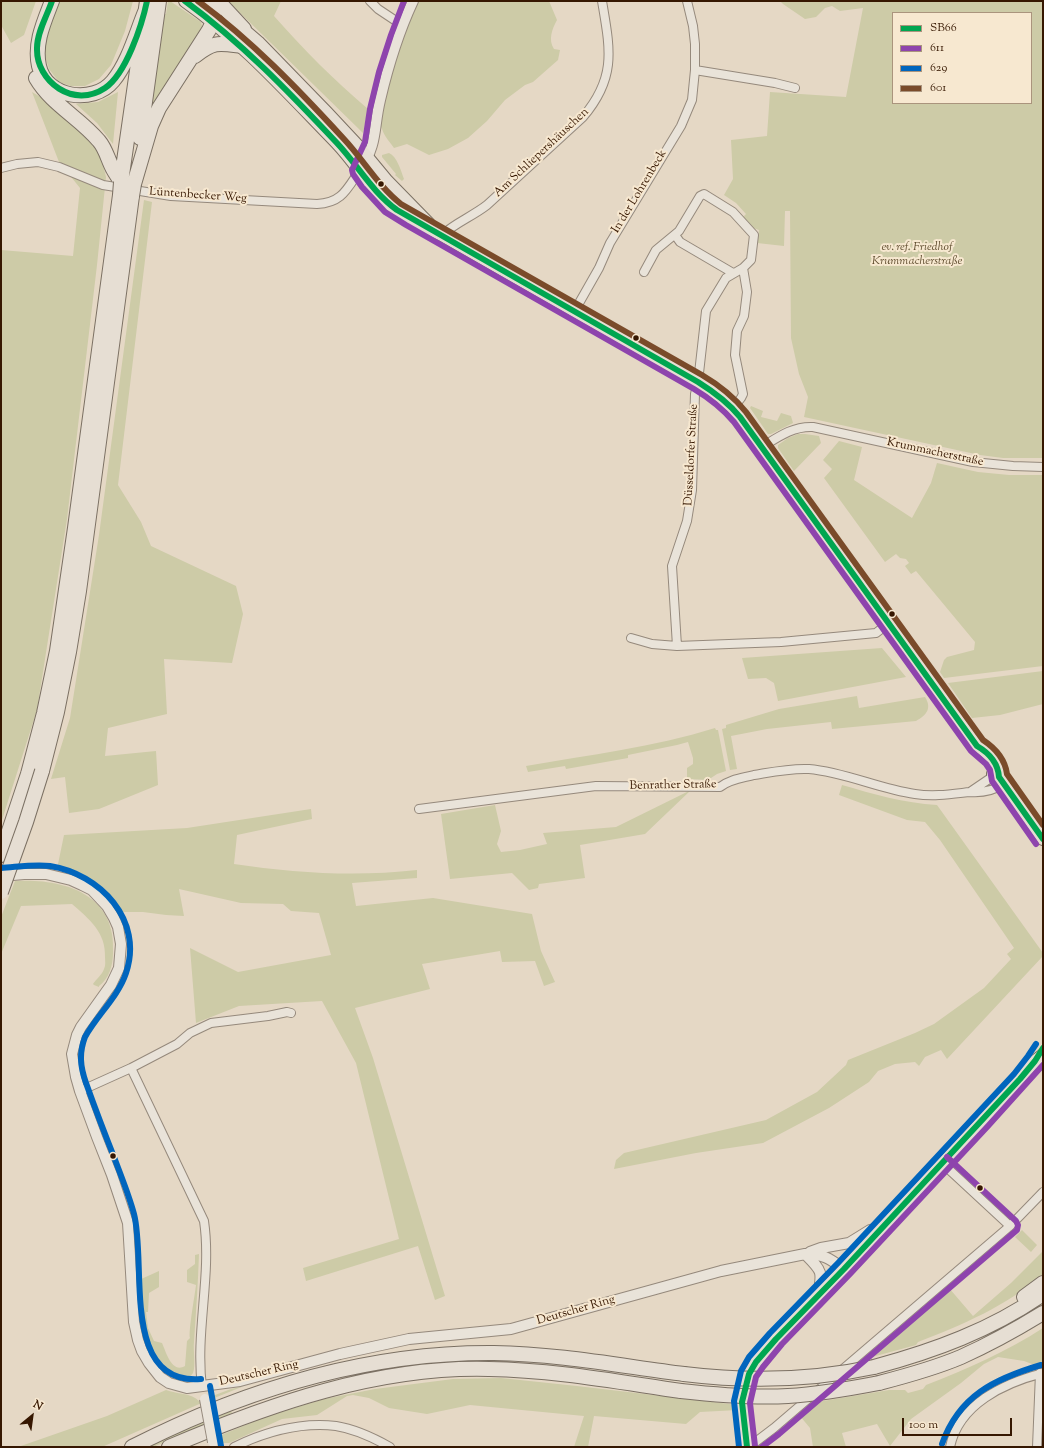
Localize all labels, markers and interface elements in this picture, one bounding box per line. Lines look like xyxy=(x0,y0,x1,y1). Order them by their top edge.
legend xyxy=(892,12,1032,104)
text: SB66 xyxy=(930,19,957,37)
text: 611 xyxy=(930,39,944,57)
text: 629 xyxy=(930,59,947,77)
text: 601 xyxy=(930,79,946,97)
street label: Am Schliepershäuschen xyxy=(492,105,592,201)
street label: In der Lohrenbeck xyxy=(609,148,671,236)
unlabelled marker xyxy=(376,179,386,189)
street label: Lüntenbecker Weg xyxy=(149,185,247,207)
park label: ev. ref. Friedhof Krummacherstraße xyxy=(872,241,962,269)
unlabelled marker xyxy=(631,333,641,343)
street label: Düsseldorfer Straße xyxy=(682,404,702,506)
street label: Krummacherstraße xyxy=(885,436,985,470)
unlabelled marker xyxy=(887,609,897,619)
street label: Benrather Straße xyxy=(629,778,717,794)
unlabelled marker xyxy=(108,1151,118,1161)
unlabelled marker xyxy=(975,1183,985,1193)
street label: Deutscher Ring xyxy=(535,1293,617,1329)
street label: Deutscher Ring xyxy=(218,1358,300,1390)
north arrow xyxy=(12,1396,52,1436)
text: N xyxy=(30,1396,46,1415)
scale bar xyxy=(904,1410,1014,1436)
text: 100 m xyxy=(909,1416,938,1434)

